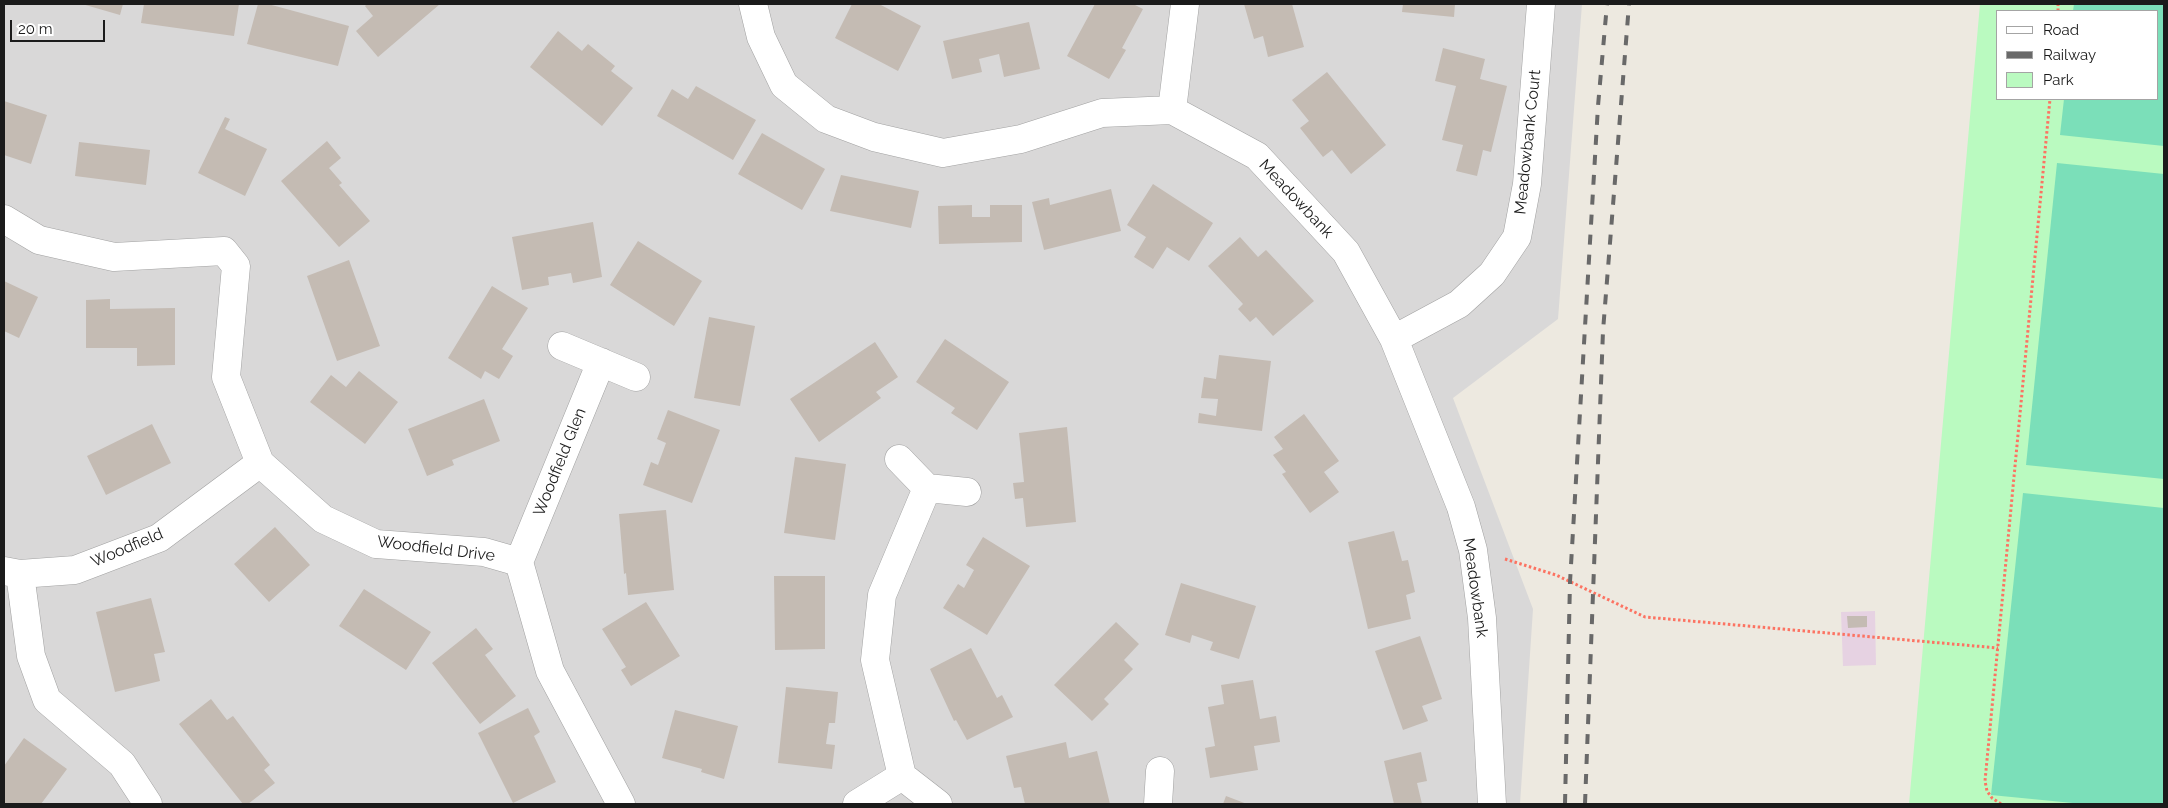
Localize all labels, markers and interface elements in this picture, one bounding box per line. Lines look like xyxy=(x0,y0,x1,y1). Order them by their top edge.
scale bar xyxy=(12,10,108,42)
legend xyxy=(1996,10,2158,100)
text: 20 m xyxy=(18,20,53,38)
text: Road xyxy=(2043,21,2079,39)
text: Railway xyxy=(2043,46,2096,64)
street label: Meadowbank Court xyxy=(1511,69,1545,215)
text: Park xyxy=(2043,71,2074,89)
street label: Meadowbank xyxy=(1255,156,1337,242)
street label: Woodfield Glen xyxy=(530,405,590,519)
street label: Woodfield xyxy=(88,524,166,572)
street label: Woodfield Drive xyxy=(376,532,496,566)
street label: Meadowbank xyxy=(1458,537,1492,639)

